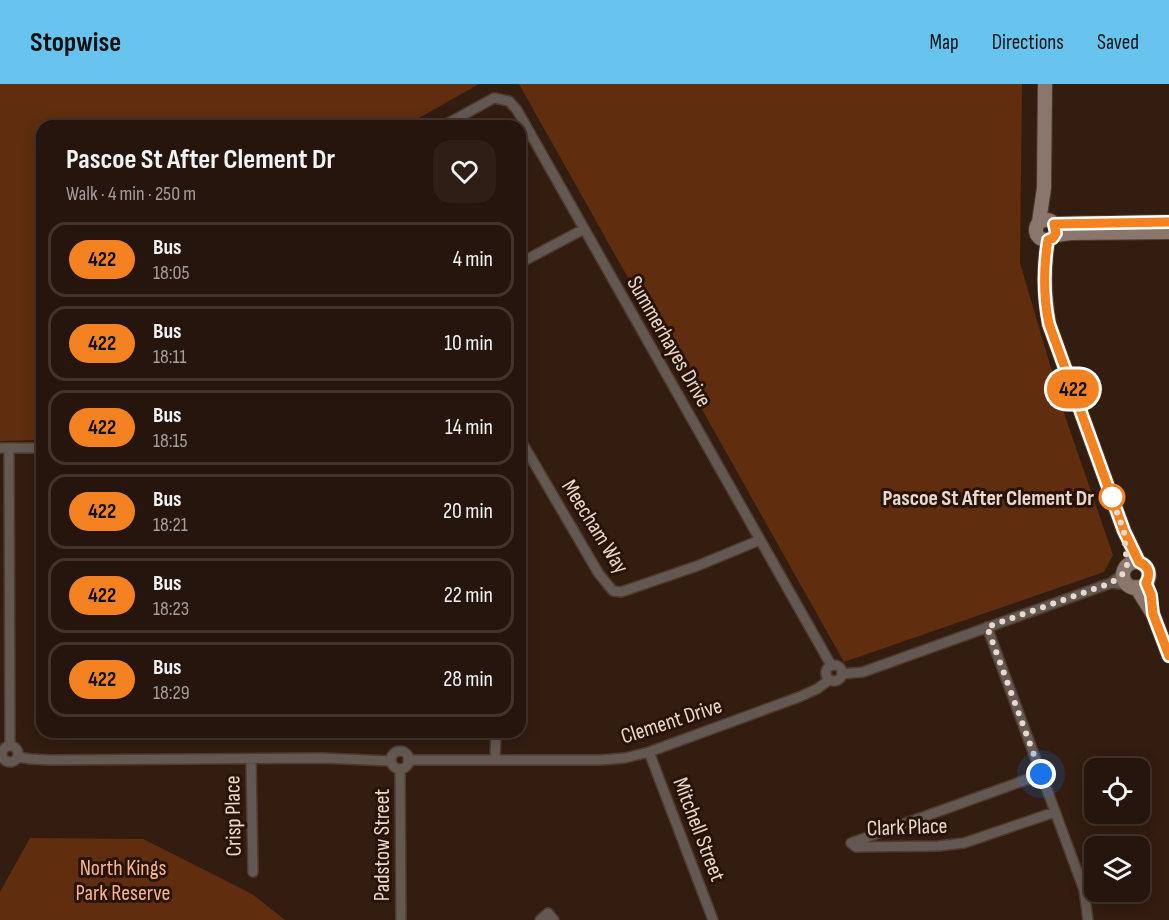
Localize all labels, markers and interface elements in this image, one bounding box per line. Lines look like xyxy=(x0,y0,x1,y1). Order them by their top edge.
text: Stopwise xyxy=(30,26,121,59)
text: Map xyxy=(929,30,959,55)
text: Directions xyxy=(992,30,1064,55)
text: Saved xyxy=(1097,30,1139,55)
button: heart xyxy=(433,140,496,203)
text: Pascoe St After Clement Dr xyxy=(66,143,335,176)
text: Walk · 4 min · 250 m xyxy=(66,182,196,206)
text: Bus xyxy=(153,234,182,261)
text: 4 min xyxy=(453,246,493,273)
text: 422 xyxy=(88,247,116,272)
text: 18:05 xyxy=(153,261,189,285)
street label: Summerhayes Drive xyxy=(620,271,717,412)
text: Bus xyxy=(153,318,182,345)
text: 10 min xyxy=(444,330,493,357)
text: 422 xyxy=(88,331,116,356)
text: 18:11 xyxy=(153,345,187,369)
line badge: 422 xyxy=(1038,370,1108,408)
text: 422 xyxy=(1059,377,1087,402)
text: Bus xyxy=(153,402,182,429)
text: 14 min xyxy=(445,414,493,441)
text: 422 xyxy=(88,415,116,440)
text: 18:15 xyxy=(153,429,188,453)
street label: Meecham Way xyxy=(555,475,634,579)
marker: Pascoe St After Clement Dr xyxy=(1099,484,1125,510)
place label: Pascoe St After Clement Dr xyxy=(883,485,1094,512)
text: Bus xyxy=(153,486,182,513)
text: 20 min xyxy=(443,498,493,525)
text: 422 xyxy=(88,499,116,524)
text: 18:21 xyxy=(153,513,188,537)
text: Bus xyxy=(153,570,182,597)
text: 22 min xyxy=(444,582,493,609)
text: 422 xyxy=(88,583,116,608)
text: 18:23 xyxy=(153,597,189,621)
text: Bus xyxy=(153,654,182,681)
text: 28 min xyxy=(443,666,493,693)
text: 422 xyxy=(88,667,116,692)
text: 18:29 xyxy=(153,681,190,705)
street label: Clement Drive xyxy=(617,692,725,750)
map controls xyxy=(1084,758,1150,902)
button: locate xyxy=(1084,758,1150,824)
your location xyxy=(1026,759,1056,789)
street label: Mitchell Street xyxy=(666,774,731,885)
street label: Crisp Place xyxy=(219,775,248,857)
street label: Padstow Street xyxy=(369,789,396,901)
street label: Clark Place xyxy=(866,813,948,842)
button: layers xyxy=(1084,836,1150,902)
park label: North Kings Park Reserve xyxy=(76,855,170,907)

